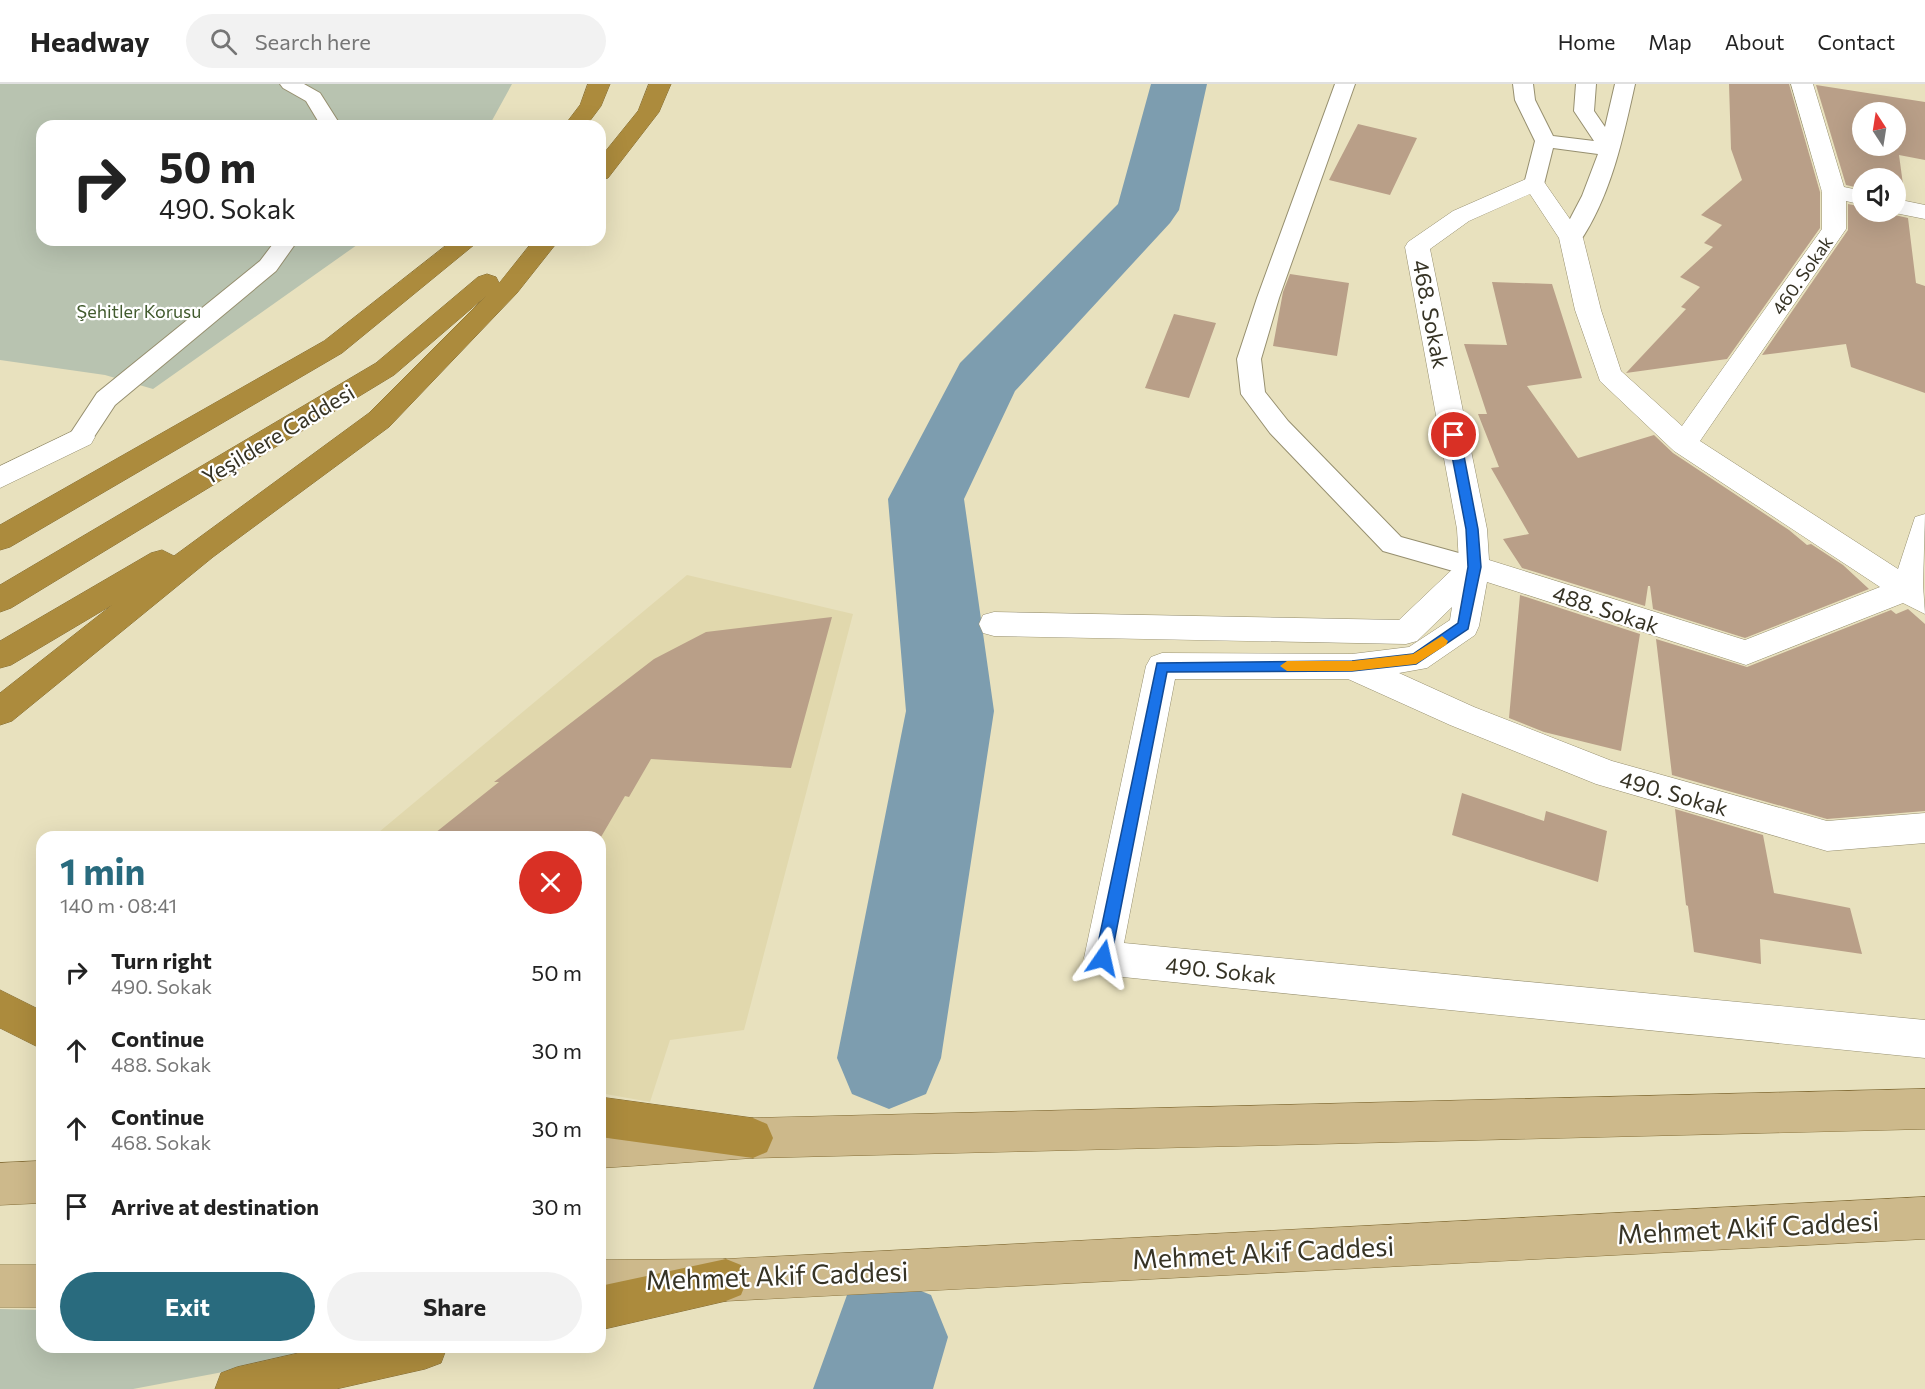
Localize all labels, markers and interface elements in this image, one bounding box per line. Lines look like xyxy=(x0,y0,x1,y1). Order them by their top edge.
search box xyxy=(186,14,606,68)
text: Headway xyxy=(30,24,150,58)
icon: search xyxy=(207,25,240,58)
text: Search here xyxy=(255,28,371,55)
text: Home xyxy=(1558,29,1615,54)
text: Map xyxy=(1648,29,1692,54)
text: About xyxy=(1725,29,1784,54)
text: Contact xyxy=(1817,29,1895,54)
north arrow xyxy=(1852,102,1906,156)
map controls xyxy=(1852,102,1906,222)
text: 50 m xyxy=(159,140,256,192)
icon: right xyxy=(60,144,138,222)
button: sound xyxy=(1852,168,1906,222)
text: 490. Sokak xyxy=(159,192,296,225)
street label: 460. Sokak xyxy=(1767,231,1837,319)
street label: 468. Sokak xyxy=(1407,257,1455,371)
park label: Şehitler Korusu xyxy=(77,300,201,322)
street label: Yeşildere Caddesi xyxy=(197,378,359,490)
pin xyxy=(1428,409,1479,460)
icon: arrive xyxy=(1437,418,1470,451)
street label: 488. Sokak xyxy=(1549,579,1663,639)
street label: 490. Sokak xyxy=(1617,765,1731,821)
text: 1 min xyxy=(60,848,145,892)
button: close xyxy=(519,851,582,914)
text: 140 m · 08:41 xyxy=(60,893,177,917)
position arrow xyxy=(1071,926,1135,990)
text: Turn right xyxy=(111,947,212,974)
street label: 490. Sokak xyxy=(1164,951,1278,989)
icon: right xyxy=(60,956,93,989)
text: 50 m xyxy=(532,959,582,986)
text: 490. Sokak xyxy=(111,974,212,998)
text: Continue xyxy=(111,1025,204,1052)
icon: ahead xyxy=(60,1034,93,1067)
text: 30 m xyxy=(532,1037,582,1064)
text: 488. Sokak xyxy=(111,1052,211,1076)
text: Continue xyxy=(111,1103,204,1130)
icon: ahead xyxy=(60,1112,93,1145)
text: 30 m xyxy=(532,1115,582,1142)
text: 468. Sokak xyxy=(111,1130,211,1154)
icon: arrive xyxy=(60,1190,93,1223)
text: Arrive at destination xyxy=(111,1193,319,1220)
text: 30 m xyxy=(532,1193,582,1220)
street label: Mehmet Akif Caddesi xyxy=(1616,1204,1880,1250)
street label: Mehmet Akif Caddesi xyxy=(1131,1229,1395,1275)
street label: Mehmet Akif Caddesi xyxy=(645,1254,909,1296)
button: Exit xyxy=(60,1272,315,1341)
button: Share xyxy=(327,1272,582,1341)

